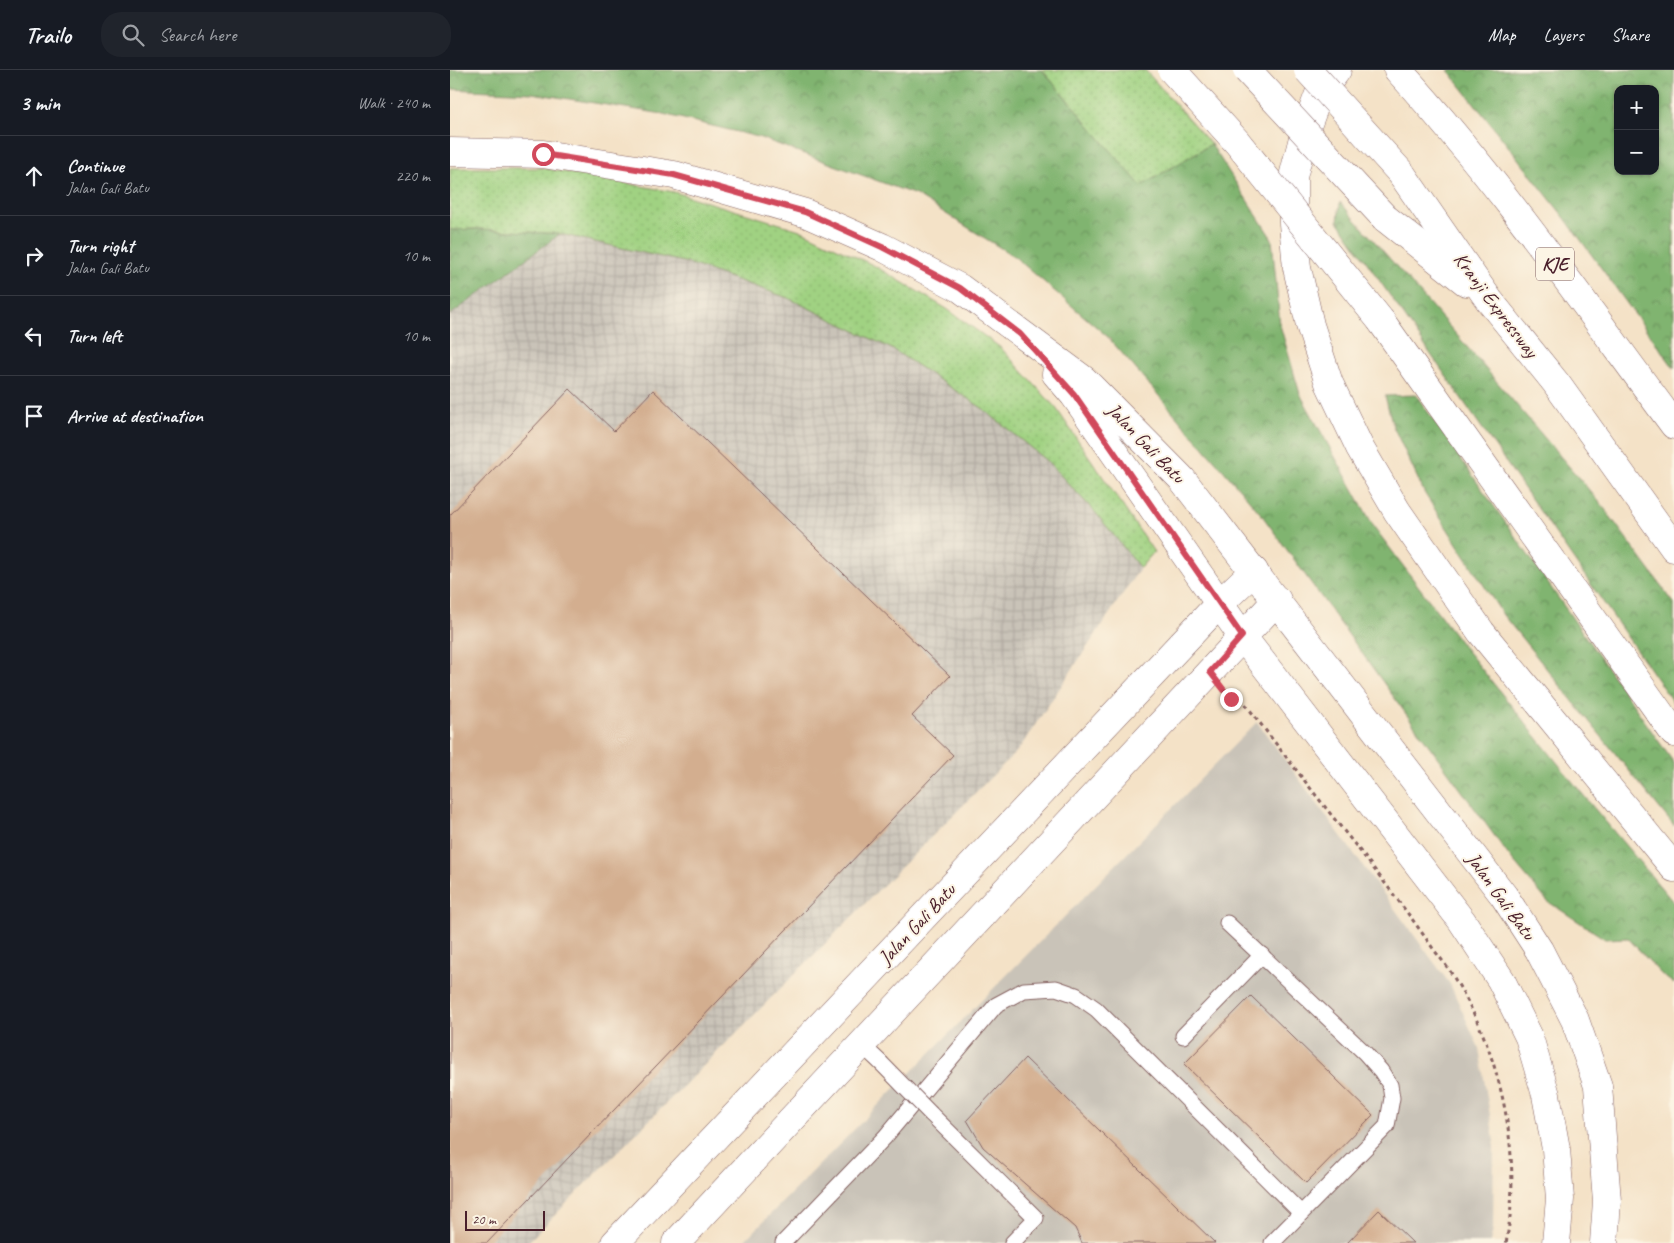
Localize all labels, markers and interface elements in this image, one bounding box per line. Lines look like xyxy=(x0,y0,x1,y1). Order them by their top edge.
search box xyxy=(101,12,451,57)
text: Trailo xyxy=(25,20,71,50)
icon: search xyxy=(119,21,147,49)
text: Search here xyxy=(159,23,236,47)
text: Map xyxy=(1488,24,1516,46)
text: Layers xyxy=(1544,24,1583,46)
text: Share xyxy=(1611,24,1649,46)
map controls xyxy=(1614,85,1659,175)
button: + xyxy=(1614,85,1659,130)
text: 3 min xyxy=(20,90,60,116)
text: Walk · 240 m xyxy=(358,93,430,113)
button: − xyxy=(1614,130,1659,175)
route start xyxy=(532,143,555,166)
text: Continue xyxy=(67,154,124,178)
icon: ahead xyxy=(20,162,48,190)
text: 220 m xyxy=(396,166,430,186)
text: Jalan Gali Batu xyxy=(67,178,149,198)
text: Turn right xyxy=(67,234,134,258)
icon: right xyxy=(20,242,48,270)
text: 10 m xyxy=(403,246,430,266)
street label: Kranji Expressway xyxy=(1448,247,1545,364)
road number: KJE xyxy=(1536,248,1574,280)
text: Jalan Gali Batu xyxy=(67,258,149,278)
icon: left xyxy=(20,322,48,350)
text: Turn left xyxy=(67,324,122,348)
text: 10 m xyxy=(403,326,430,346)
street label: Jalan Gali Batu xyxy=(1101,397,1192,490)
icon: arrive xyxy=(20,402,48,430)
text: Arrive at destination xyxy=(67,404,203,428)
route end xyxy=(1220,688,1243,711)
street label: Jalan Gali Batu xyxy=(1460,846,1542,946)
street label: Jalan Gali Batu xyxy=(872,877,962,971)
scale bar xyxy=(465,1208,545,1231)
text: 20 m xyxy=(472,1211,496,1228)

